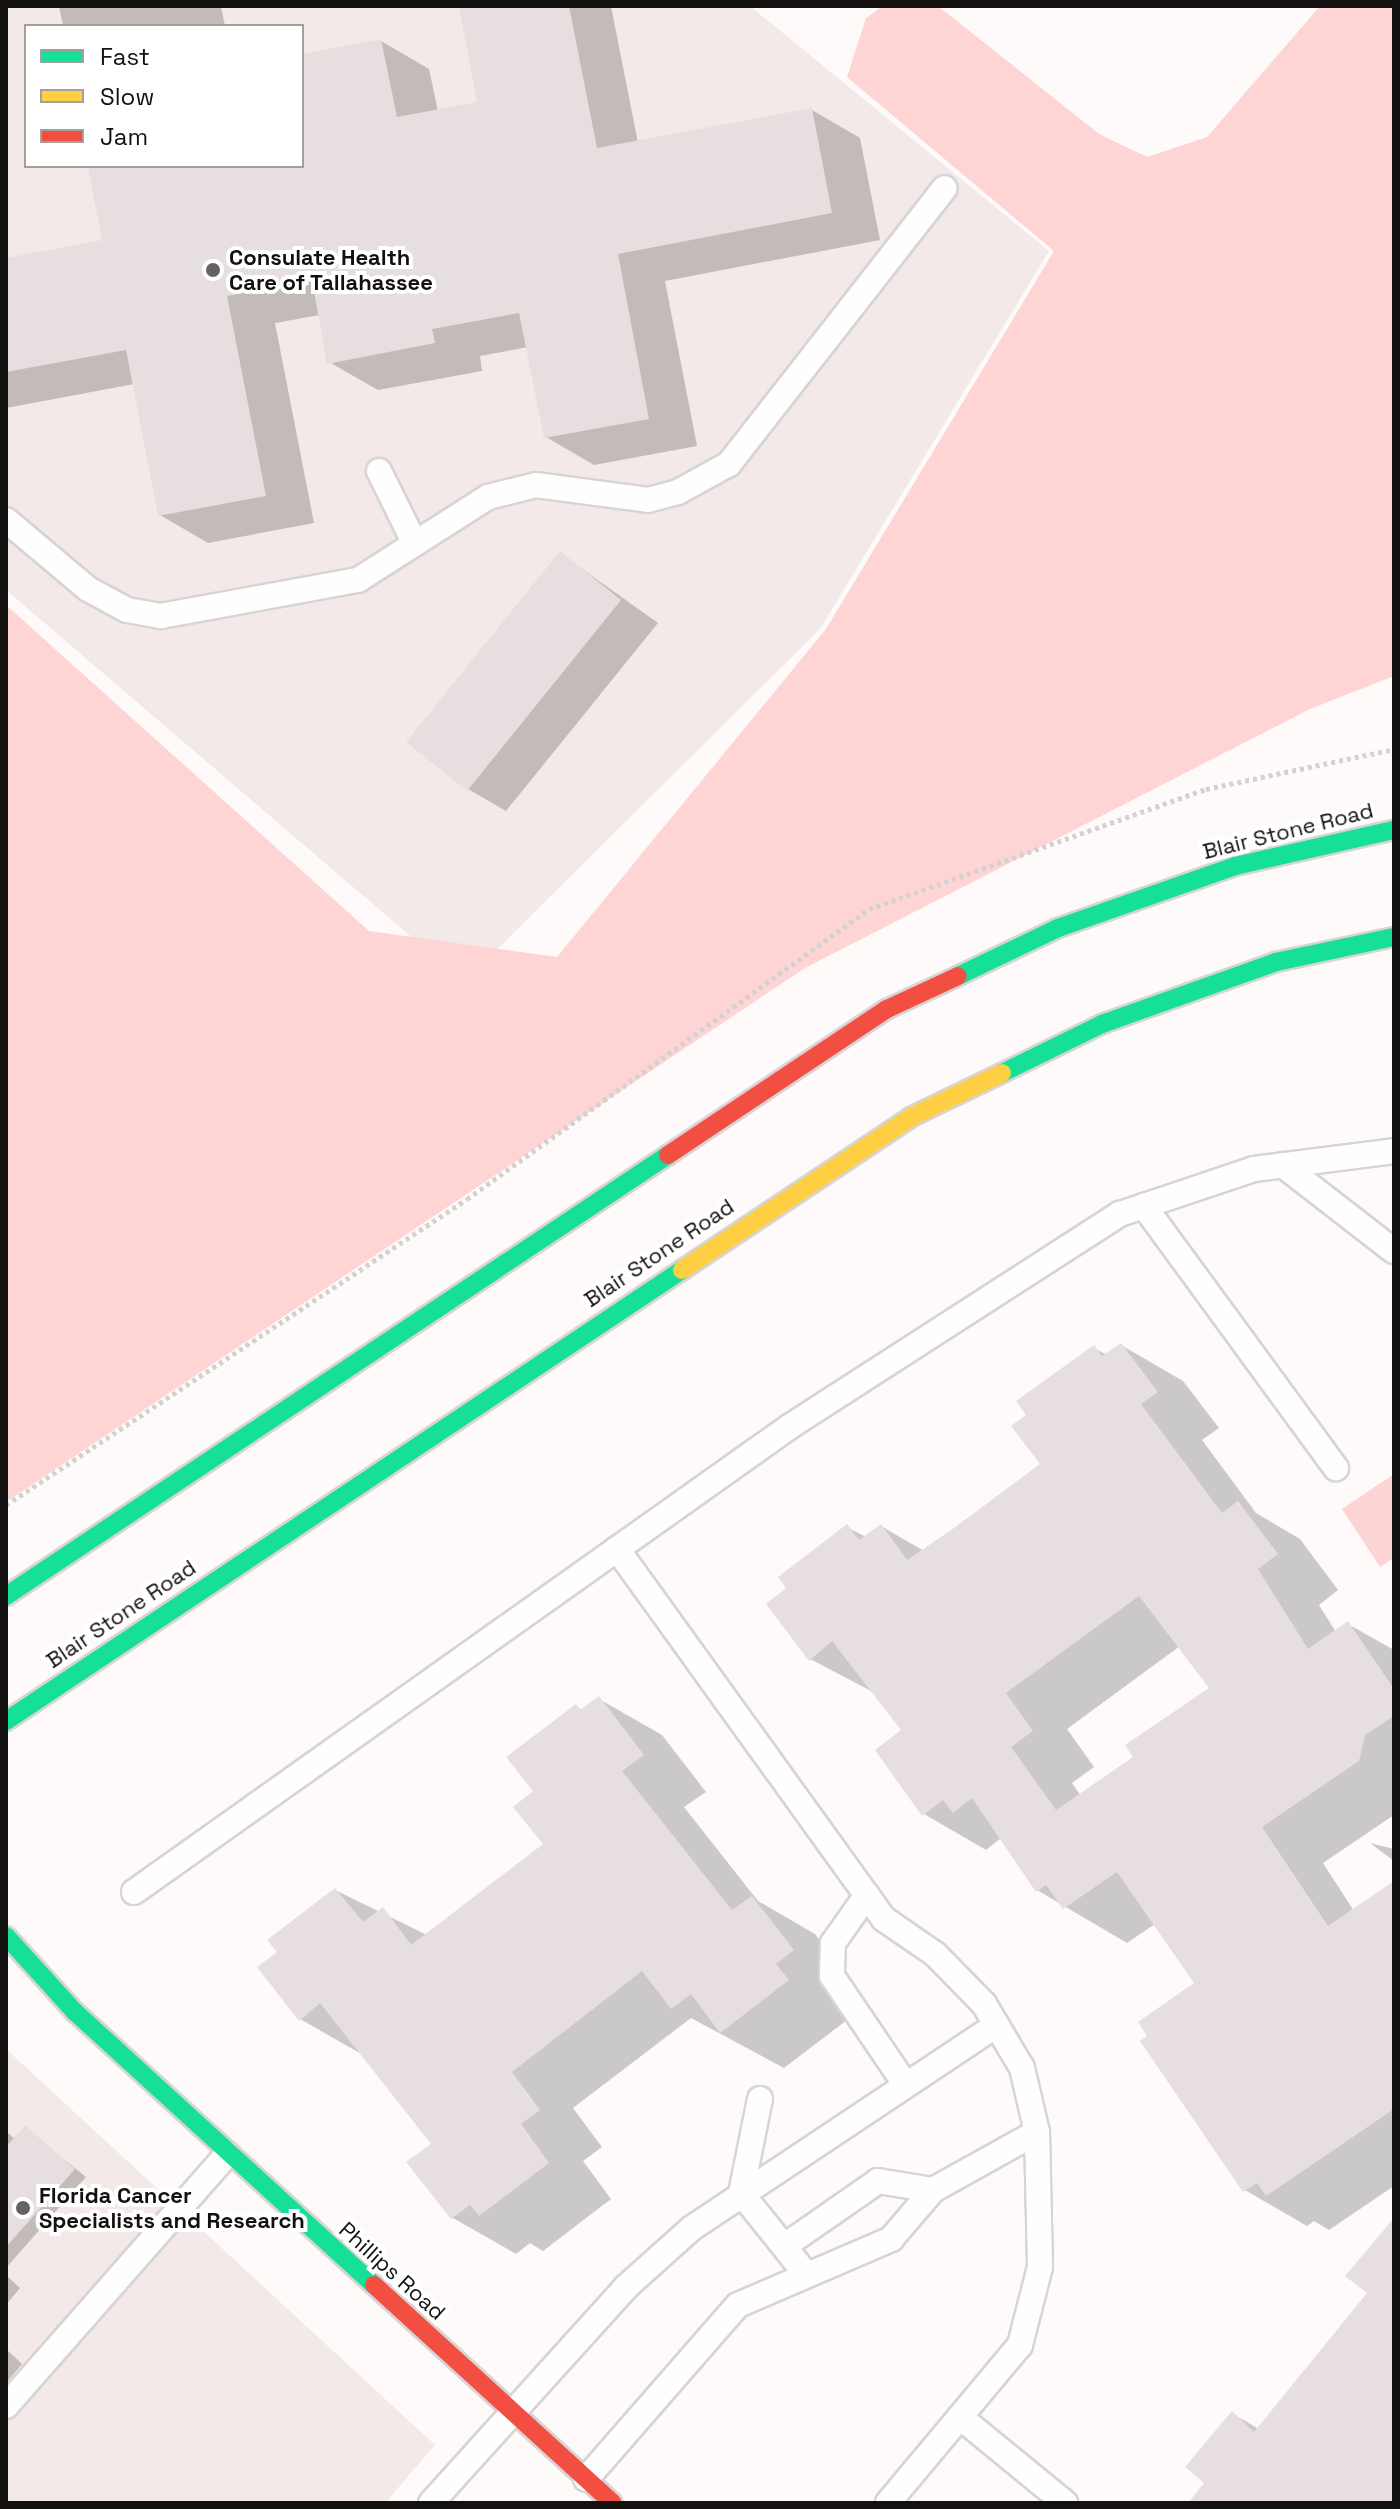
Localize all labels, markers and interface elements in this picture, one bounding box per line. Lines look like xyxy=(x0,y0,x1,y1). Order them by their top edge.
legend xyxy=(24,24,304,168)
text: Fast xyxy=(100,41,150,72)
text: Slow xyxy=(100,81,154,112)
text: Jam xyxy=(100,121,148,152)
place label: Consulate Health Care of Tallahassee xyxy=(229,244,434,296)
marker: Consulate Health Care of Tallahassee xyxy=(204,261,222,279)
street label: Blair Stone Road xyxy=(1200,797,1376,865)
street label: Blair Stone Road xyxy=(579,1193,739,1313)
street label: Blair Stone Road xyxy=(41,1554,201,1674)
place label: Florida Cancer Specialists and Research xyxy=(39,2182,305,2234)
marker: Florida Cancer Specialists and Research xyxy=(14,2199,32,2217)
street label: Phillips Road xyxy=(333,2216,451,2326)

